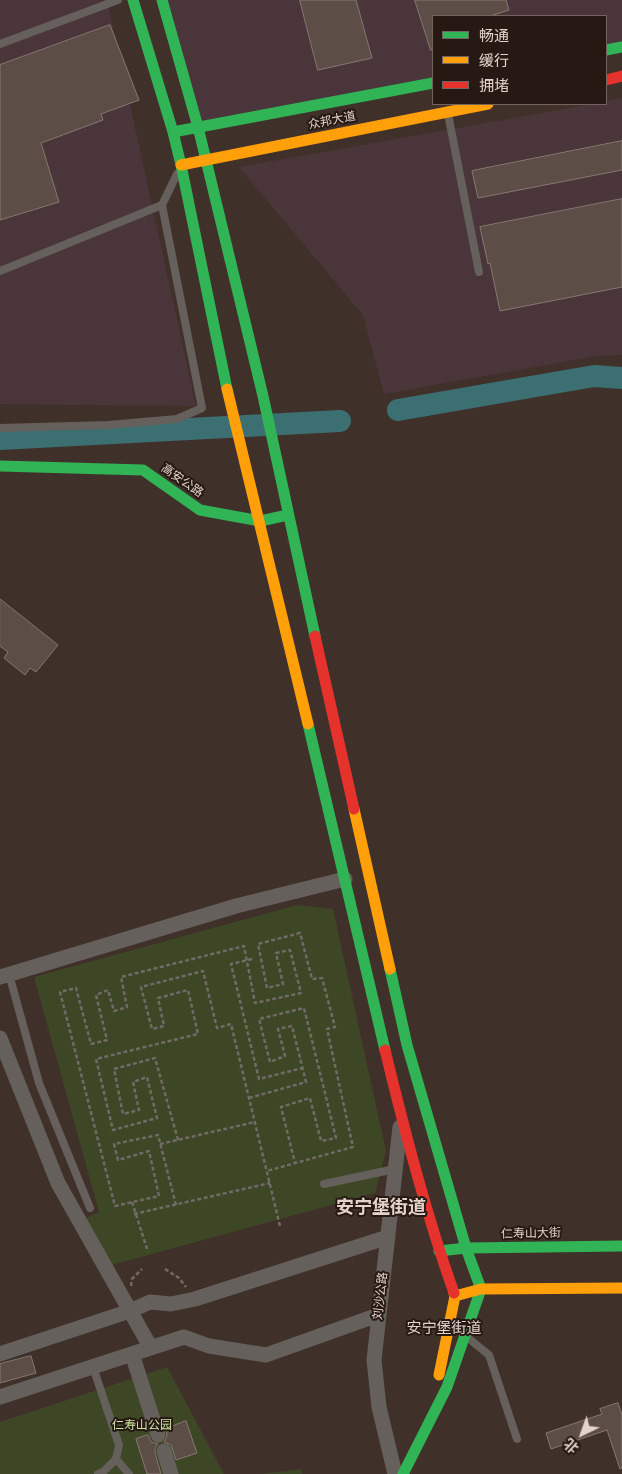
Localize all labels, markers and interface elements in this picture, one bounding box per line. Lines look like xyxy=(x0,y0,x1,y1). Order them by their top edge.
legend xyxy=(432,15,607,105)
text: 畅通 xyxy=(479,27,509,45)
text: 缓行 xyxy=(479,52,509,70)
text: 拥堵 xyxy=(479,77,509,95)
street label: 众邦大道 xyxy=(307,109,357,133)
street label: 高安公路 xyxy=(158,461,206,501)
district label: 安宁堡街道 xyxy=(336,1197,426,1219)
street label: 仁寿山大街 xyxy=(501,1226,561,1242)
street label: 刘沙公路 xyxy=(371,1271,391,1321)
district label: 安宁堡街道 xyxy=(407,1320,481,1338)
north arrow xyxy=(557,1409,607,1459)
park label: 仁寿山公园 xyxy=(112,1419,172,1433)
text: 北 xyxy=(561,1435,583,1457)

